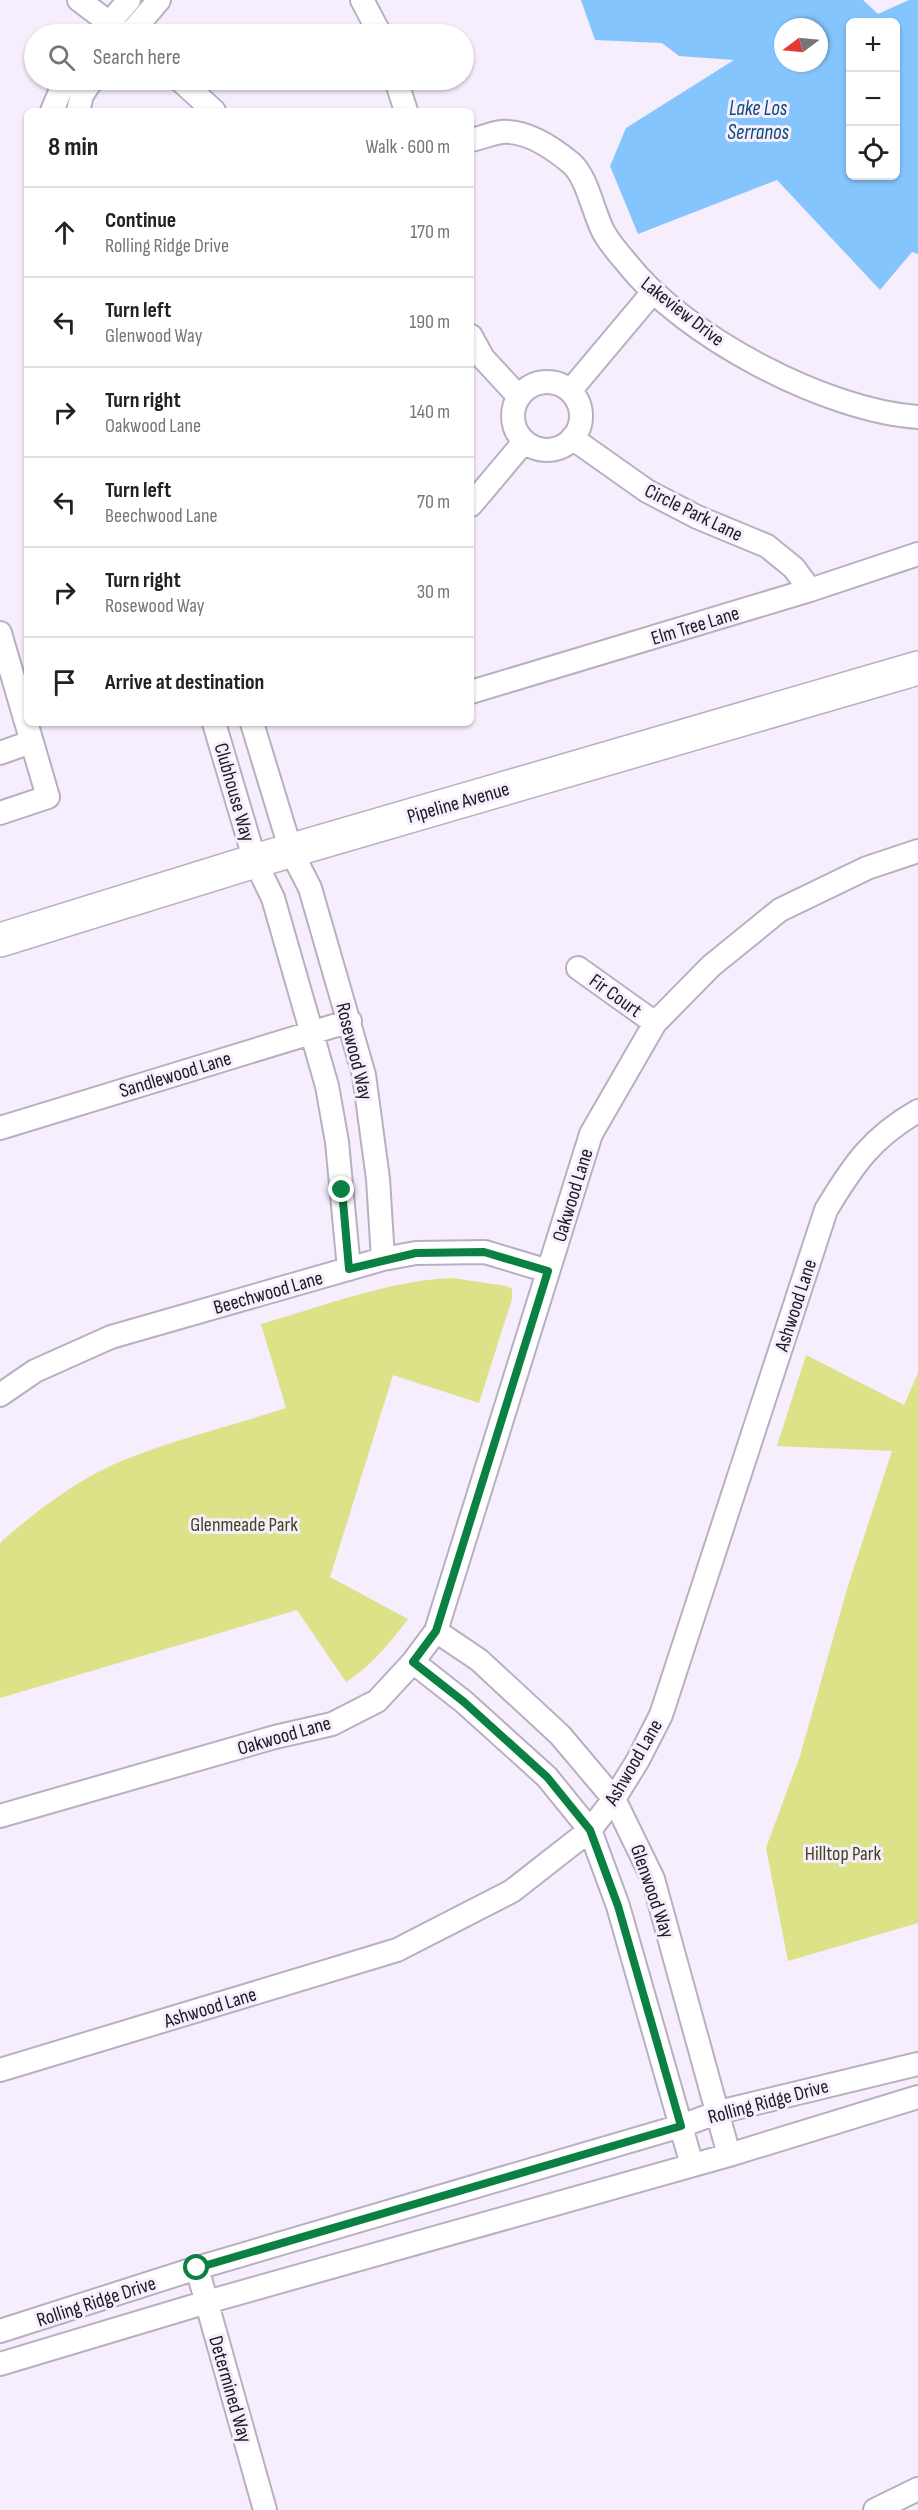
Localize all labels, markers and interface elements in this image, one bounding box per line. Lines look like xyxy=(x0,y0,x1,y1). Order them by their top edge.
north arrow xyxy=(774,18,828,72)
map controls xyxy=(846,18,900,180)
button: + xyxy=(846,18,900,72)
search box xyxy=(24,24,474,90)
icon: search xyxy=(45,41,78,74)
text: Search here xyxy=(93,44,180,71)
button: − xyxy=(846,72,900,126)
water label: Lake Los Serranos xyxy=(727,96,789,145)
button: locate xyxy=(846,126,900,180)
text: 8 min xyxy=(48,132,98,163)
text: Walk · 600 m xyxy=(366,135,450,159)
text: Continue xyxy=(105,207,176,234)
icon: ahead xyxy=(48,216,81,249)
text: 170 m xyxy=(410,220,450,244)
text: Rolling Ridge Drive xyxy=(105,234,229,258)
street label: Lakeview Drive xyxy=(636,272,729,352)
text: Turn left xyxy=(105,297,171,324)
icon: left xyxy=(48,306,81,339)
text: 190 m xyxy=(409,310,450,334)
text: Glenwood Way xyxy=(105,324,202,348)
text: Turn right xyxy=(105,387,181,414)
icon: right xyxy=(48,396,81,429)
text: 140 m xyxy=(410,400,450,424)
text: Oakwood Lane xyxy=(105,414,201,438)
text: Turn left xyxy=(105,477,171,504)
street label: Circle Park Lane xyxy=(641,479,746,547)
icon: left xyxy=(48,486,81,519)
text: 70 m xyxy=(417,490,450,514)
text: Beechwood Lane xyxy=(105,504,218,528)
text: Turn right xyxy=(105,567,181,594)
icon: right xyxy=(48,576,81,609)
text: 30 m xyxy=(417,580,450,604)
text: Rosewood Way xyxy=(105,594,204,618)
street label: Elm Tree Lane xyxy=(648,601,742,651)
icon: arrive xyxy=(48,666,81,699)
text: Arrive at destination xyxy=(105,669,264,696)
street label: Clubhouse Way xyxy=(209,740,260,845)
street label: Pipeline Avenue xyxy=(404,777,512,829)
street label: Fir Court xyxy=(585,969,646,1023)
street label: Rosewood Way xyxy=(330,1000,378,1103)
street label: Sandlewood Lane xyxy=(116,1047,234,1103)
street label: Oakwood Lane xyxy=(547,1146,598,1245)
route end xyxy=(328,1176,354,1202)
street label: Ashwood Lane xyxy=(770,1256,822,1355)
street label: Beechwood Lane xyxy=(211,1266,326,1320)
park label: Glenmeade Park xyxy=(190,1513,298,1537)
street label: Oakwood Lane xyxy=(235,1711,334,1761)
street label: Ashwood Lane xyxy=(599,1715,668,1811)
street label: Glenwood Way xyxy=(625,1841,679,1942)
park label: Hilltop Park xyxy=(805,1842,881,1866)
street label: Ashwood Lane xyxy=(160,1983,259,2034)
street label: Rolling Ridge Drive xyxy=(705,2074,831,2130)
route start xyxy=(183,2254,209,2280)
street label: Rolling Ridge Drive xyxy=(34,2271,159,2333)
street label: Determined Way xyxy=(203,2333,257,2446)

